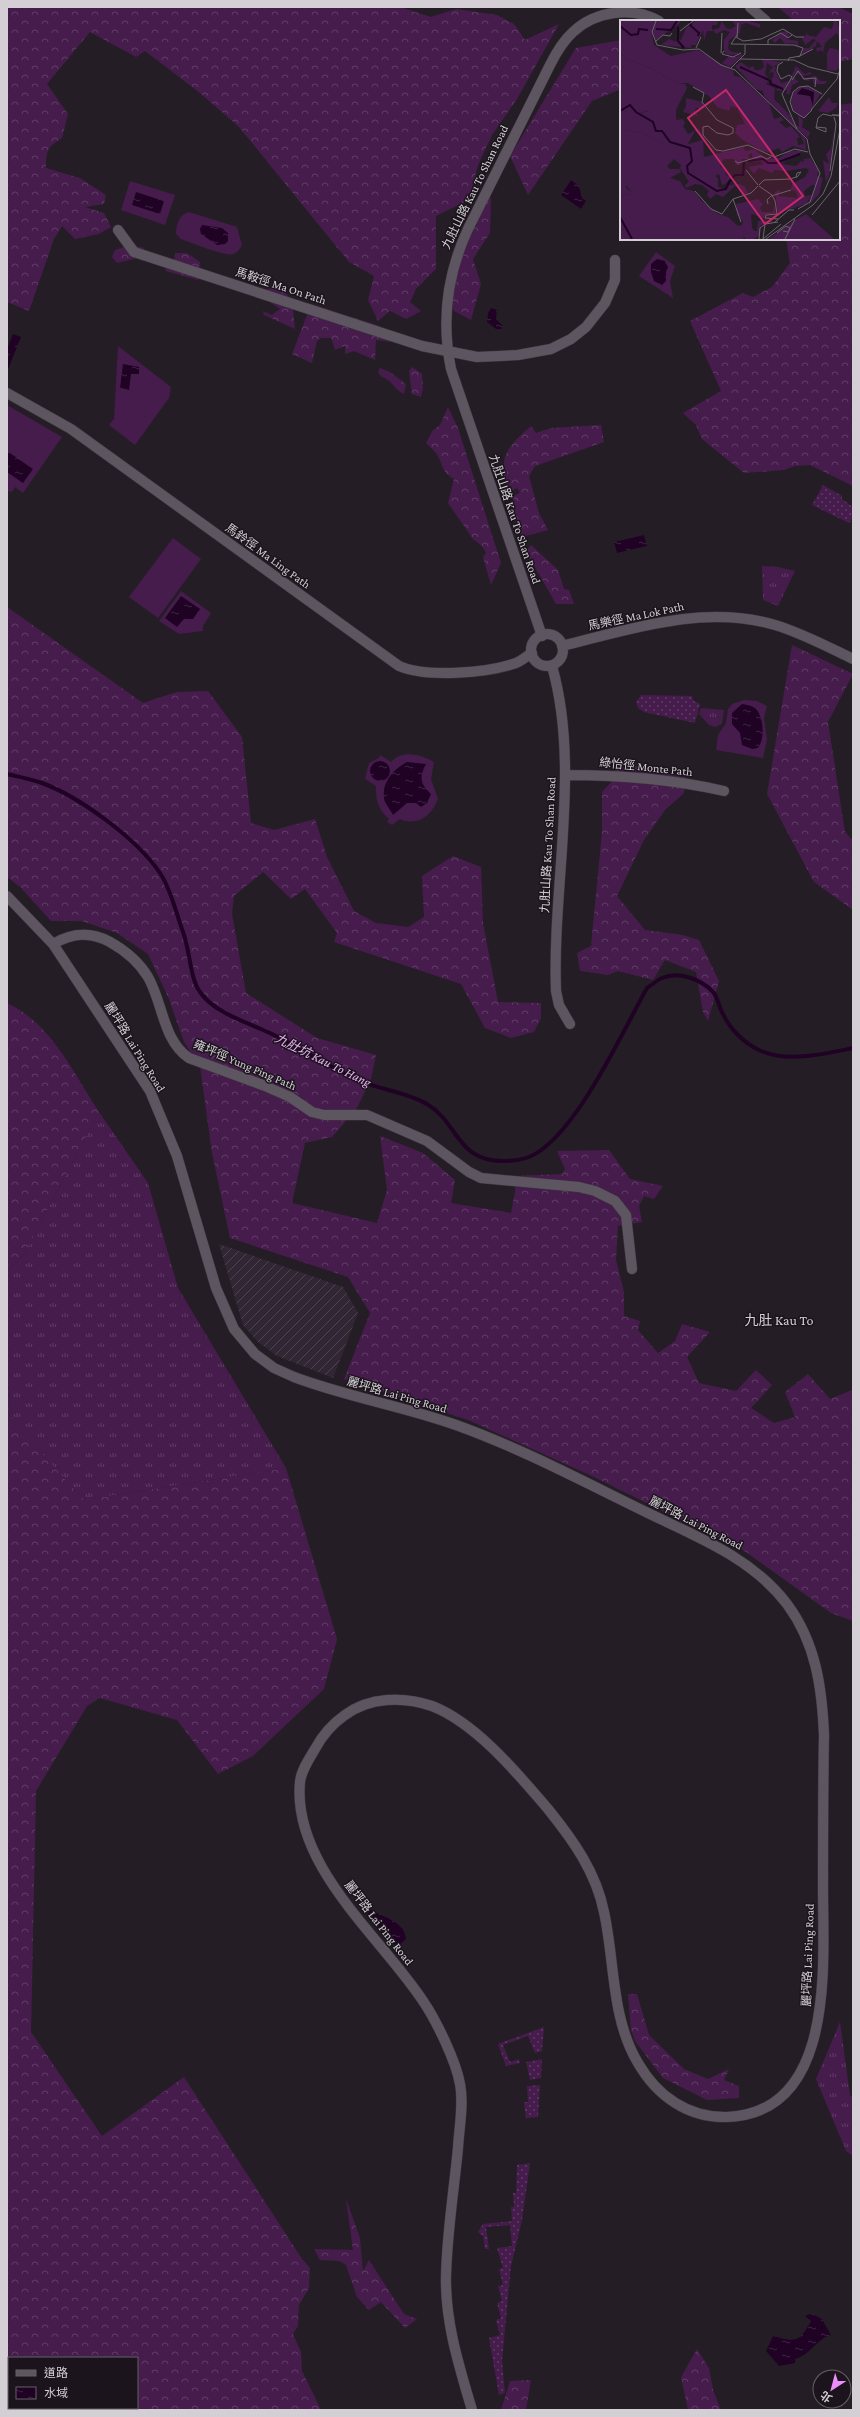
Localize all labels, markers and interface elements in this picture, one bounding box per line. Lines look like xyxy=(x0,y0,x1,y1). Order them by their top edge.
inset map xyxy=(620,20,840,240)
street label: 九肚山路 Kau To Shan Road xyxy=(439,122,511,251)
street label: 馬鞍徑 Ma On Path xyxy=(234,265,329,307)
street label: 九肚山路 Kau To Shan Road xyxy=(486,452,544,586)
street label: 馬鈴徑 Ma Ling Path xyxy=(223,521,314,592)
street label: 馬樂徑 Ma Lok Path xyxy=(587,599,686,633)
street label: 綠怡徑 Monte Path xyxy=(599,755,694,779)
street label: 九肚山路 Kau To Shan Road xyxy=(537,776,559,913)
street label: 麗坪路 Lai Ping Road xyxy=(102,1000,169,1095)
water label: 九肚坑 Kau To Hang xyxy=(272,1030,375,1090)
street label: 雍坪徑 Yung Ping Path xyxy=(191,1037,299,1093)
district label: 九肚 Kau To xyxy=(744,1312,814,1328)
street label: 麗坪路 Lai Ping Road xyxy=(345,1374,449,1416)
street label: 麗坪路 Lai Ping Road xyxy=(647,1493,746,1553)
street label: 麗坪路 Lai Ping Road xyxy=(342,1878,417,1968)
street label: 麗坪路 Lai Ping Road xyxy=(799,1903,817,2007)
legend xyxy=(8,2357,138,2409)
text: 道路 xyxy=(44,2366,68,2380)
north arrow xyxy=(812,2369,852,2409)
text: 水域 xyxy=(44,2386,68,2400)
text: 北 xyxy=(818,2389,834,2405)

